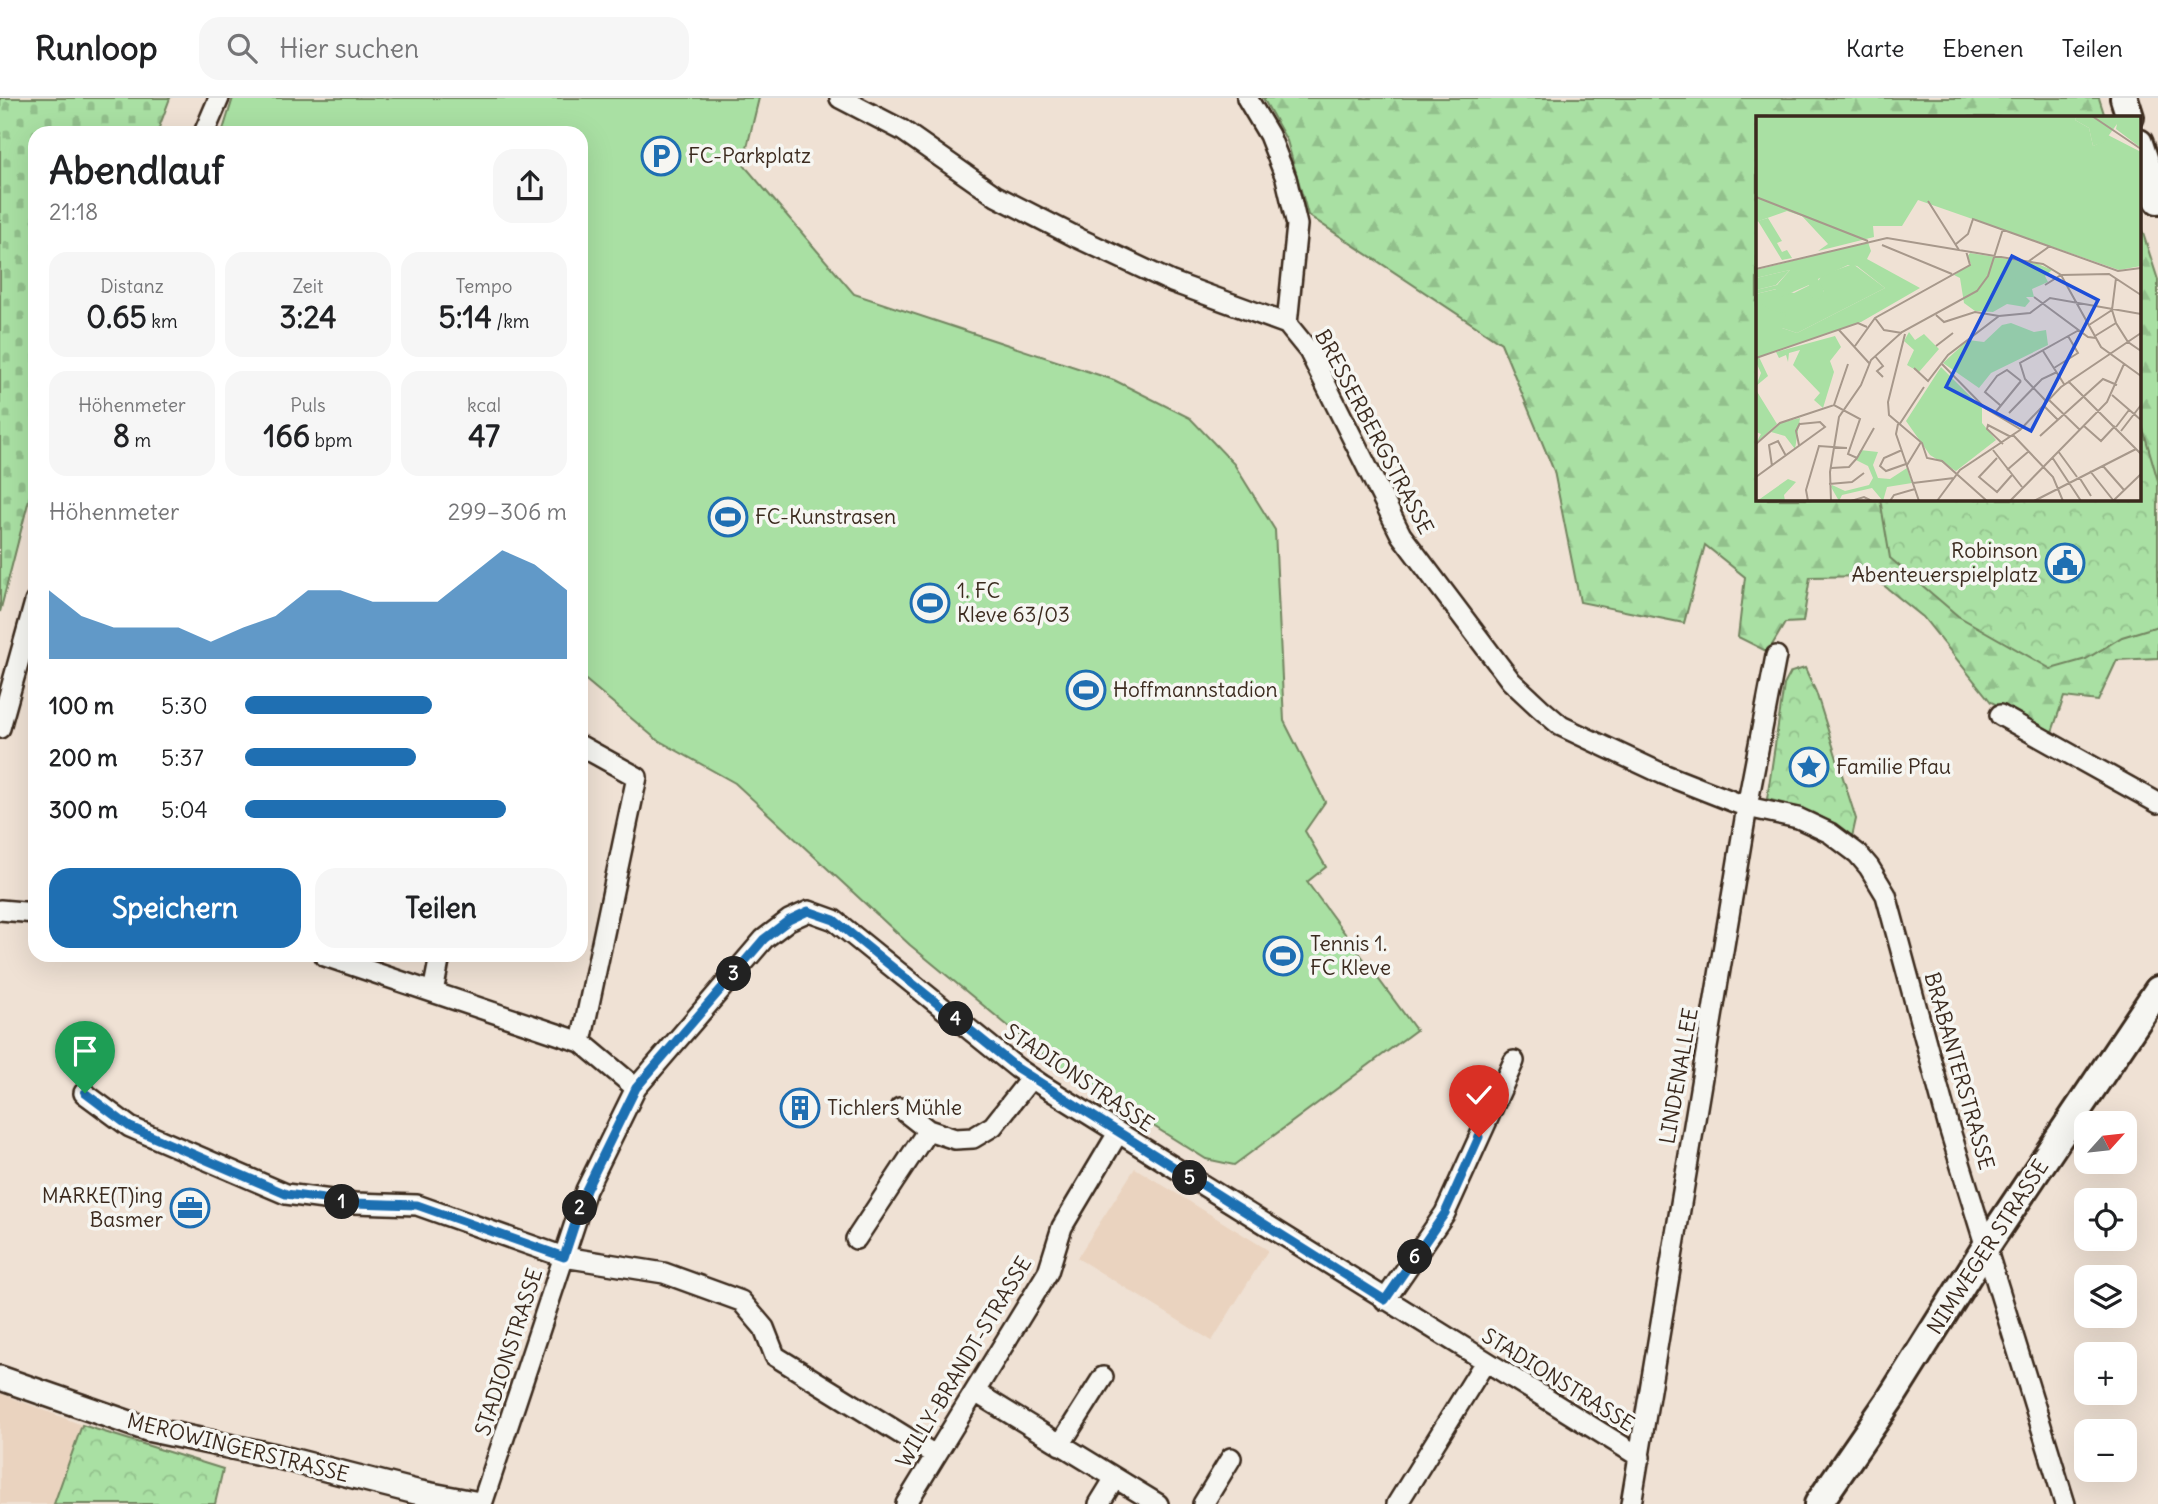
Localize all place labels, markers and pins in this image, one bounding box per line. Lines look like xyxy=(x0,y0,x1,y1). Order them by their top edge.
parking icon: FC-Parkplatz xyxy=(640,135,682,177)
place label: FC-Parkplatz xyxy=(688,142,811,169)
sports icon: FC-Kunstrasen xyxy=(707,496,749,538)
place label: FC-Kunstrasen xyxy=(755,503,896,530)
place label: Robinson Abenteuerspielplatz xyxy=(1851,537,2038,588)
public building icon: Robinson Abenteuerspielplatz xyxy=(2044,542,2086,584)
place label: 1. FC Kleve 63/03 xyxy=(957,577,1070,628)
sports icon: 1. FC Kleve 63/03 xyxy=(909,582,951,624)
sports icon: Hoffmannstadion xyxy=(1065,669,1107,711)
place label: Hoffmannstadion xyxy=(1113,676,1278,703)
place icon: Familie Pfau xyxy=(1788,746,1830,788)
place label: Familie Pfau xyxy=(1836,753,1951,780)
place label: Tennis 1. FC Kleve xyxy=(1310,930,1391,981)
sports icon: Tennis 1. FC Kleve xyxy=(1262,935,1304,977)
pin: 3 xyxy=(716,956,752,992)
pin: 4 xyxy=(939,1002,974,1037)
pin xyxy=(55,1021,115,1093)
pin xyxy=(1449,1065,1509,1137)
building icon: Tichlers Mühle xyxy=(779,1087,821,1129)
place label: Tichlers Mühle xyxy=(827,1094,962,1121)
pin: 5 xyxy=(1172,1160,1208,1196)
place label: MARKE(T)ing Basmer xyxy=(42,1182,163,1233)
pin: 1 xyxy=(324,1184,360,1220)
office icon: MARKE(T)ing Basmer xyxy=(169,1187,211,1229)
pin: 2 xyxy=(562,1190,598,1226)
pin: 6 xyxy=(1398,1240,1432,1274)

